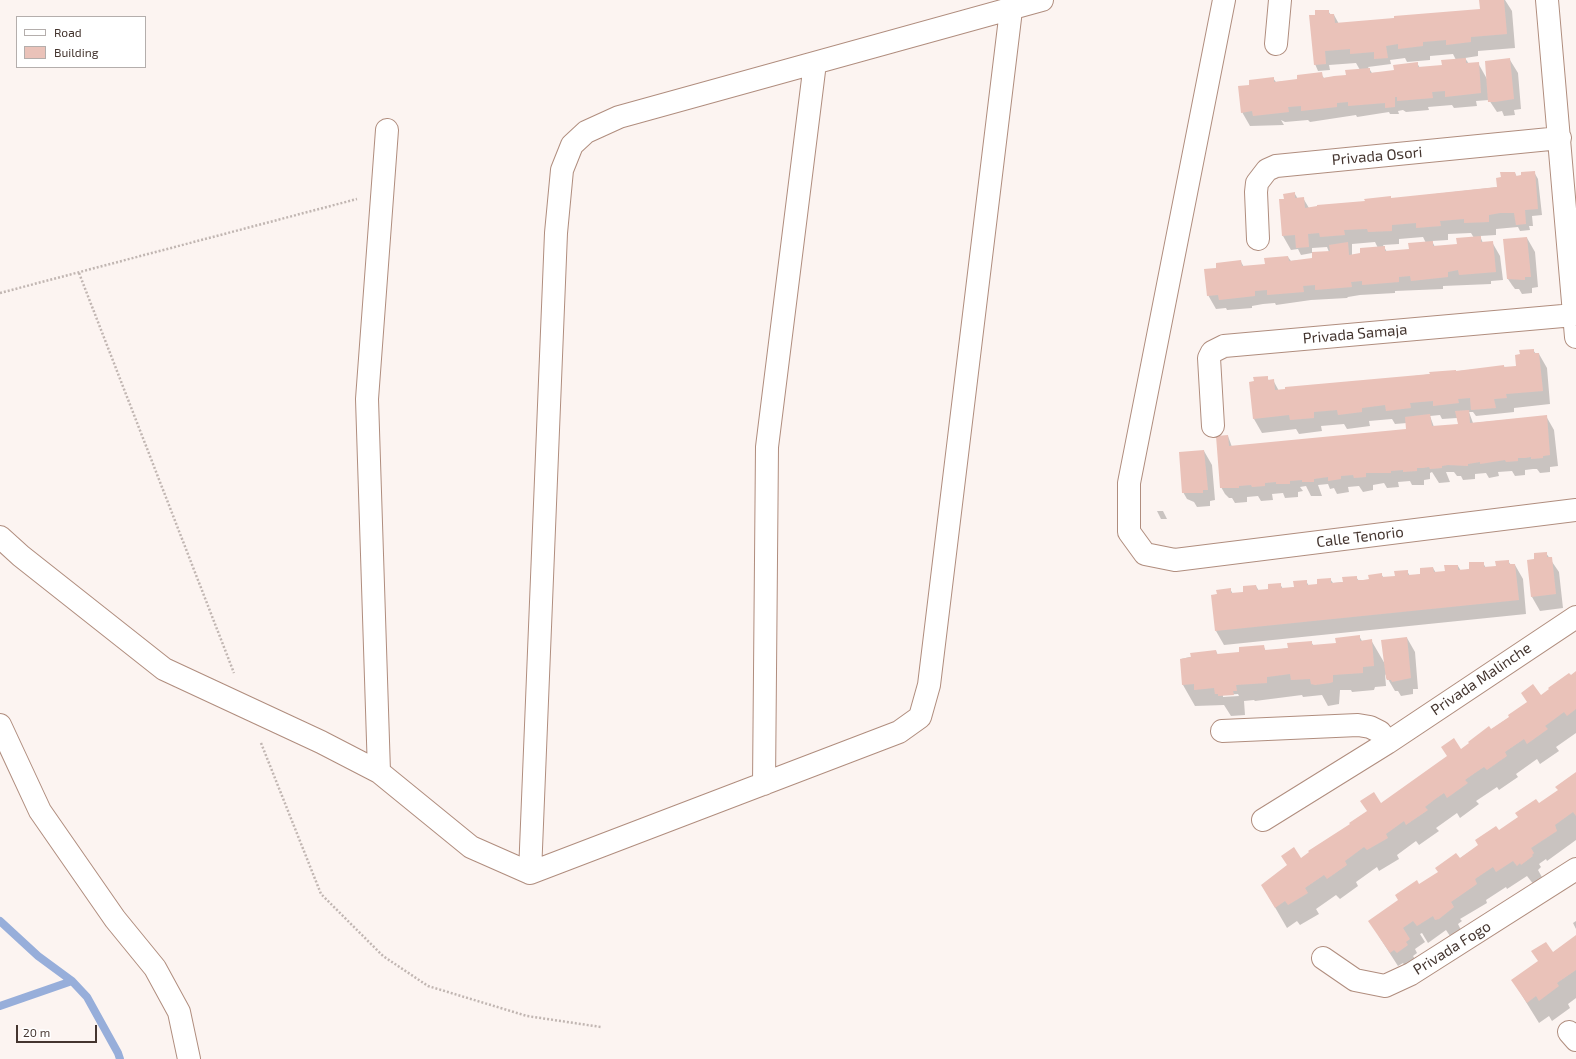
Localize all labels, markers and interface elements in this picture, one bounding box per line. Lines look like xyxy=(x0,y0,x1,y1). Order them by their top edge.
legend xyxy=(16,16,146,68)
text: Road xyxy=(54,25,82,39)
text: Building xyxy=(54,45,98,59)
street label: Privada Osori xyxy=(1331,143,1423,169)
street label: Privada Samaja xyxy=(1302,320,1408,348)
street label: Calle Tenorio xyxy=(1315,523,1405,551)
street label: Privada Malinche xyxy=(1427,639,1535,719)
street label: Privada Fogo xyxy=(1410,917,1494,979)
scale bar xyxy=(18,1017,99,1043)
text: 20 m xyxy=(23,1025,50,1039)

